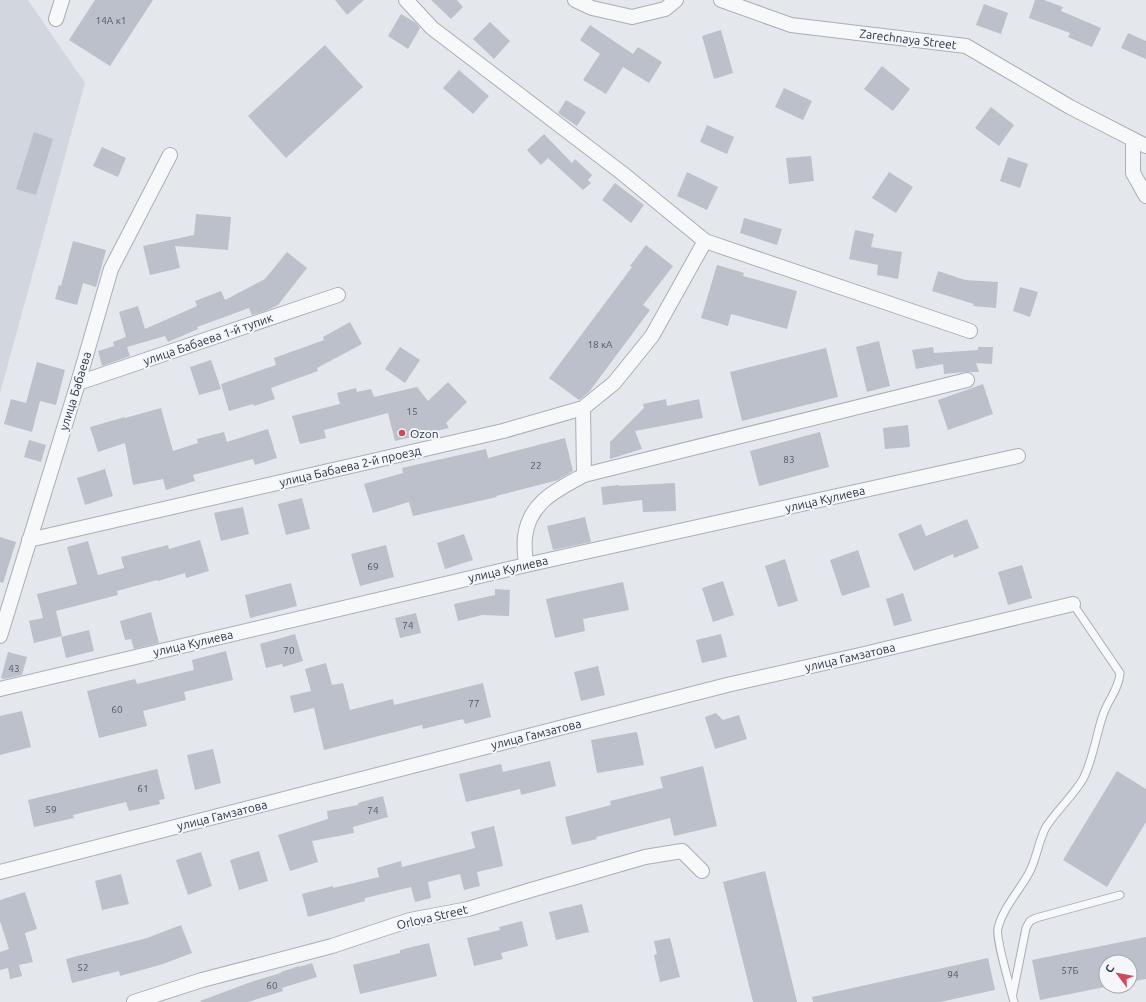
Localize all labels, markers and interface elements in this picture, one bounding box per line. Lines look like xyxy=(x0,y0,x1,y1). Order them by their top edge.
house number: 14А к1 xyxy=(96,15,126,26)
street label: Zarechnaya Street xyxy=(859,27,958,51)
street label: улица Бабаева 1-й тупик xyxy=(142,311,274,367)
house number: 18 кА xyxy=(587,339,613,350)
street label: улица Бабаева xyxy=(57,350,93,432)
house number: 15 xyxy=(406,406,418,417)
place label: Ozon xyxy=(410,427,439,440)
marker: Ozon xyxy=(397,428,407,438)
street label: улица Бабаева 2-й проезд xyxy=(278,443,422,489)
house number: 83 xyxy=(783,454,795,465)
house number: 22 xyxy=(530,460,542,471)
street label: улица Кулиева xyxy=(784,483,866,515)
street label: улица Кулиева xyxy=(467,553,549,585)
house number: 69 xyxy=(367,561,379,572)
house number: 74 xyxy=(402,620,414,631)
street label: улица Кулиева xyxy=(152,627,234,659)
street label: улица Гамзатова xyxy=(803,640,897,674)
house number: 70 xyxy=(283,645,295,656)
house number: 43 xyxy=(8,663,20,674)
house number: 77 xyxy=(468,698,480,709)
house number: 60 xyxy=(111,704,123,715)
street label: улица Гамзатова xyxy=(490,717,582,751)
house number: 61 xyxy=(137,783,149,794)
street label: улица Гамзатова xyxy=(176,798,268,832)
house number: 59 xyxy=(45,804,57,815)
house number: 74 xyxy=(367,805,379,816)
street label: Orlova Street xyxy=(395,902,469,931)
north arrow xyxy=(1098,954,1138,994)
house number: 52 xyxy=(77,962,89,973)
text: С xyxy=(1103,963,1116,975)
house number: 57Б xyxy=(1061,965,1079,976)
house number: 94 xyxy=(947,969,959,980)
house number: 60 xyxy=(266,980,278,991)

